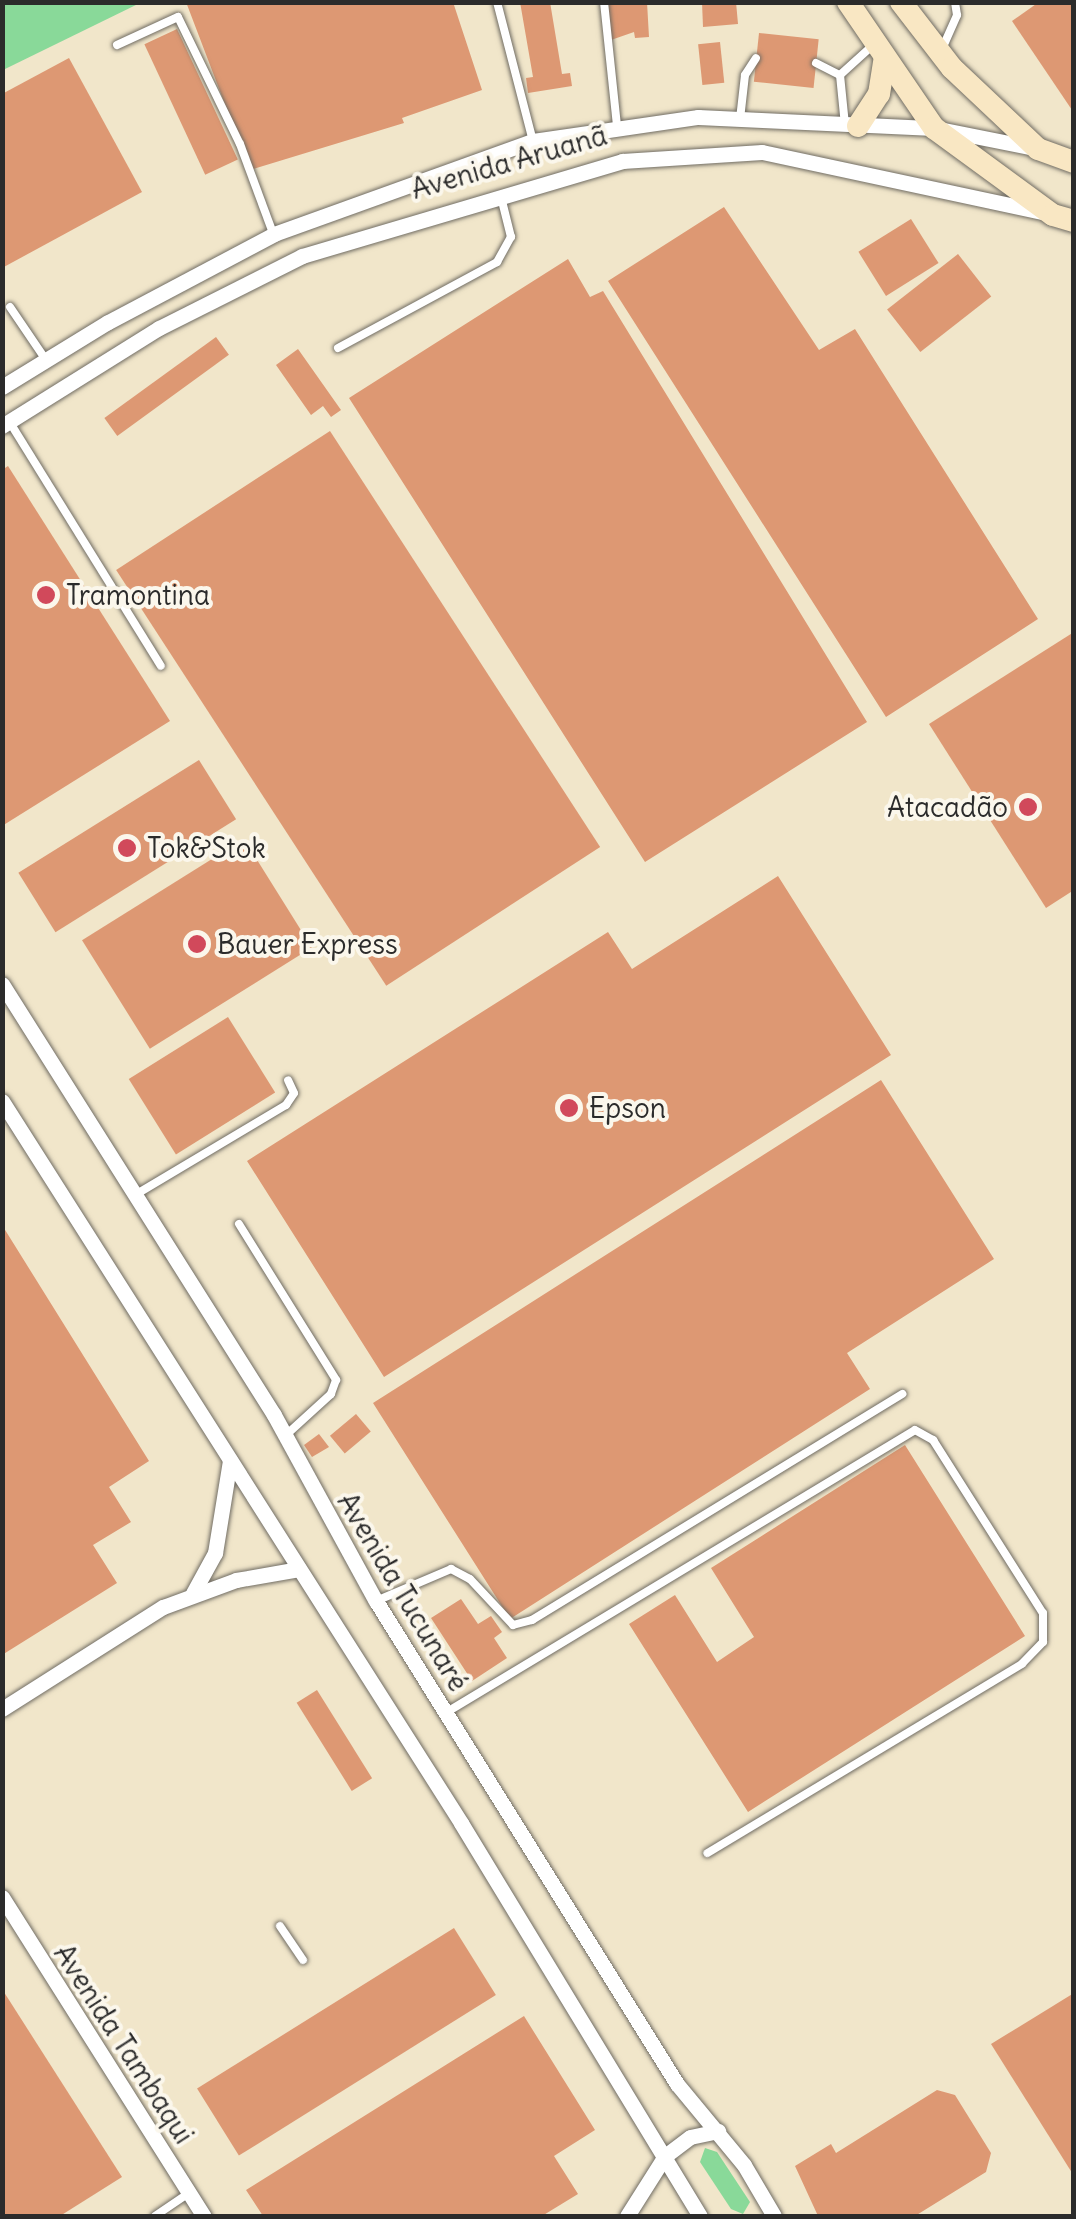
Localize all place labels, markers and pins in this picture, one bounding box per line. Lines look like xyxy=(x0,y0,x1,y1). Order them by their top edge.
place label: Tramontina xyxy=(66,578,210,612)
marker: Tramontina xyxy=(35,584,57,606)
place label: Atacadão xyxy=(887,790,1008,824)
marker: Atacadão xyxy=(1017,796,1039,818)
place label: Tok&Stok xyxy=(147,831,266,865)
marker: Tok&Stok xyxy=(116,837,138,859)
place label: Bauer Express xyxy=(217,927,398,961)
marker: Bauer Express xyxy=(186,933,208,955)
place label: Epson xyxy=(589,1091,666,1125)
marker: Epson xyxy=(558,1097,580,1119)

